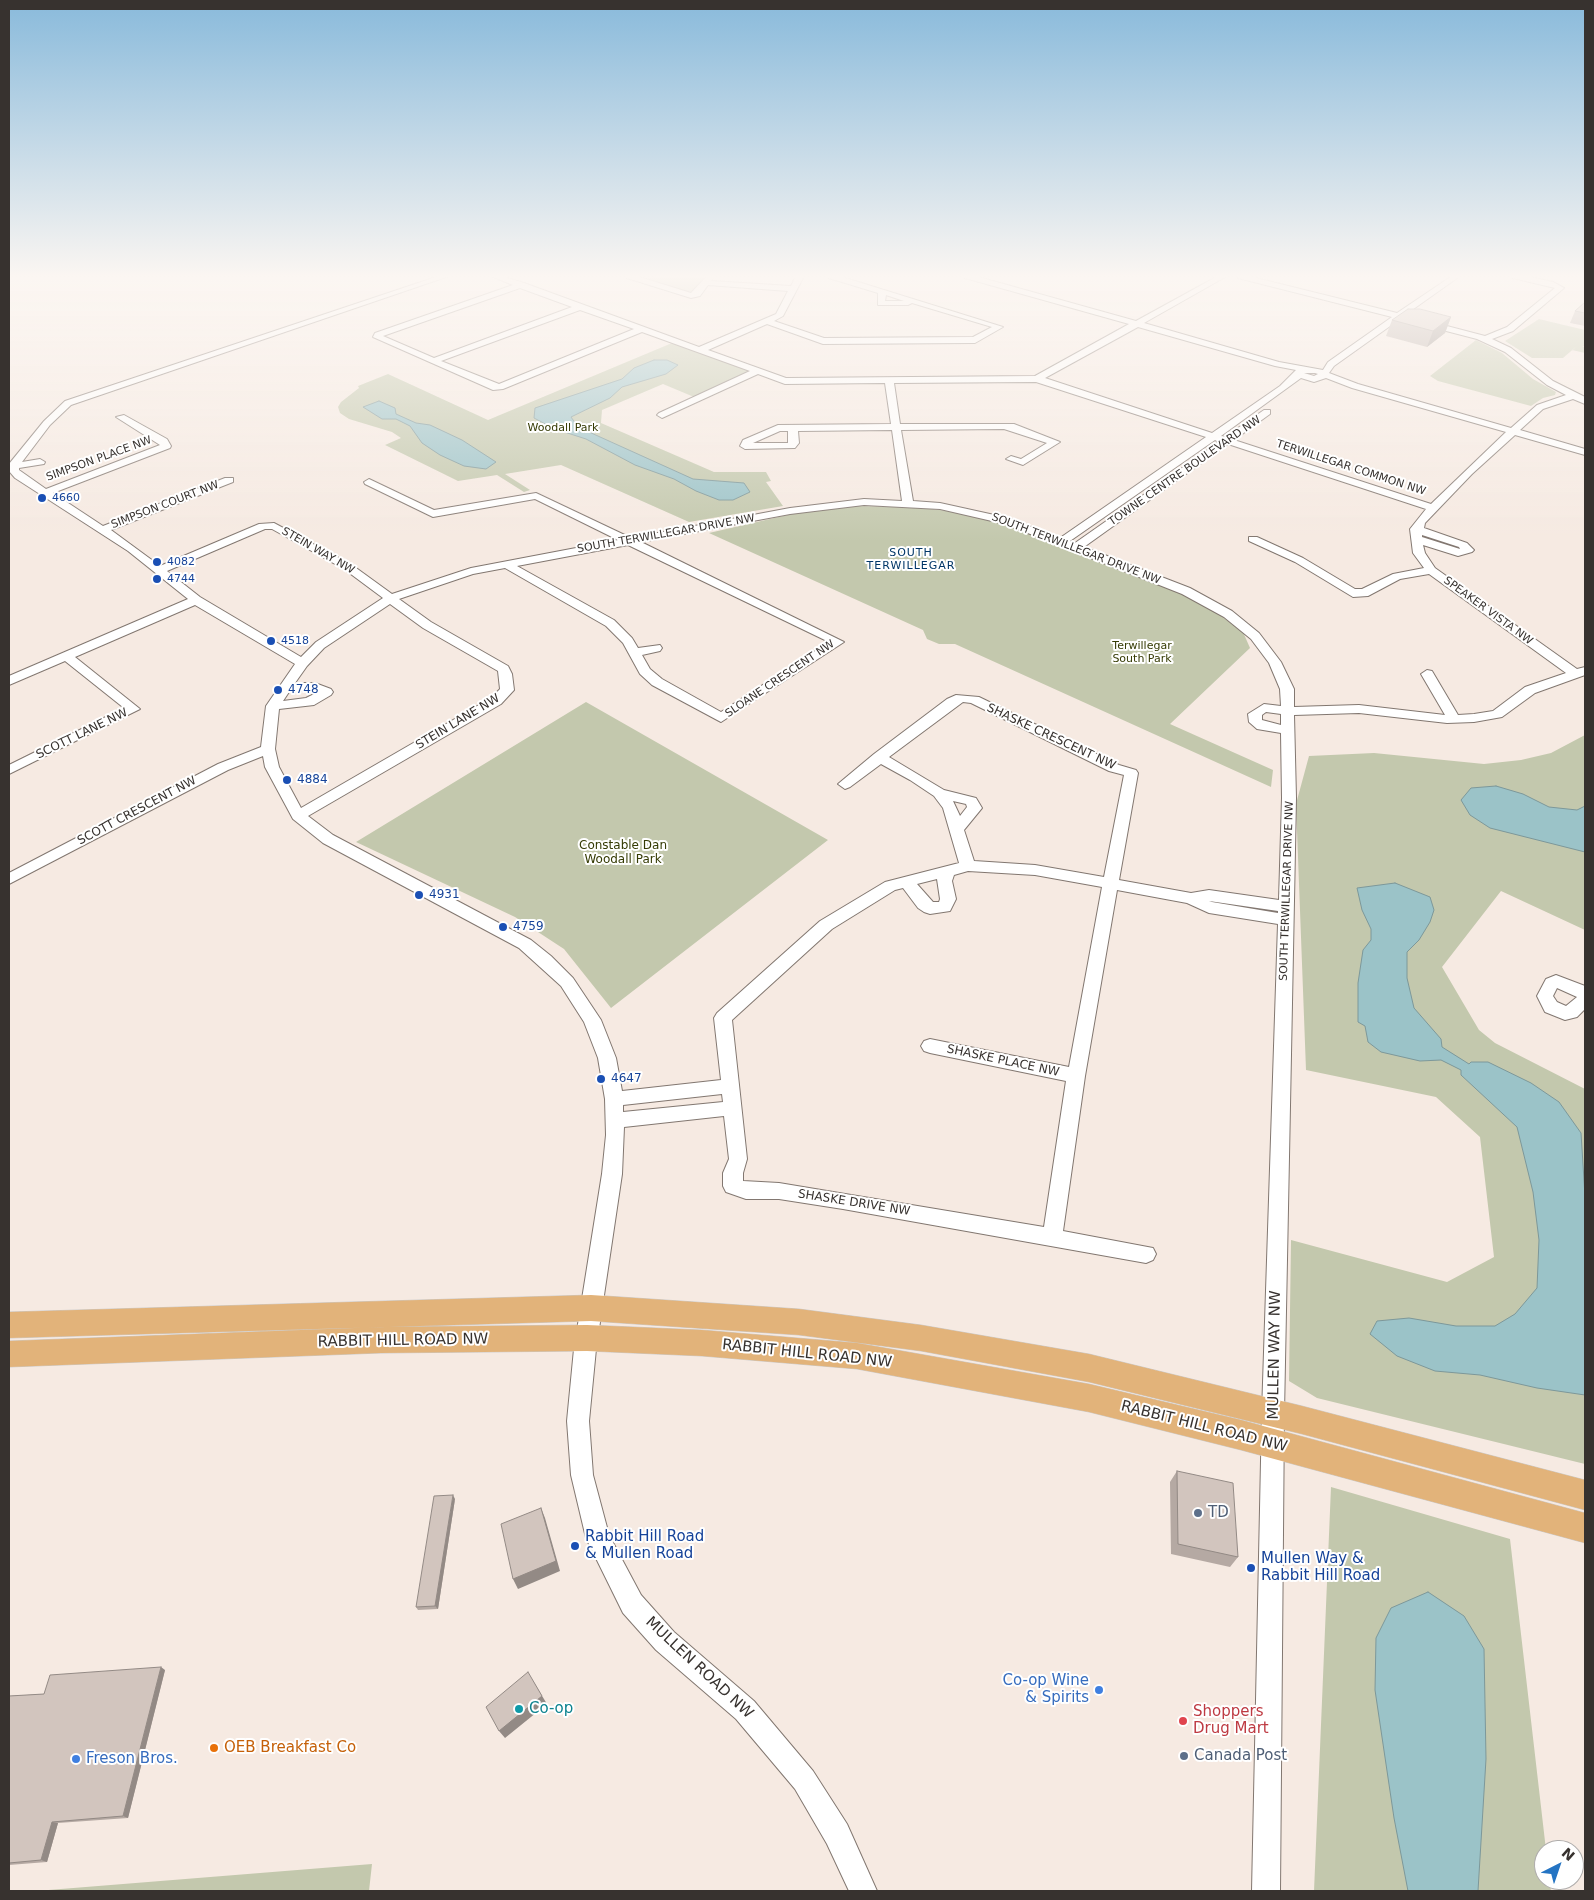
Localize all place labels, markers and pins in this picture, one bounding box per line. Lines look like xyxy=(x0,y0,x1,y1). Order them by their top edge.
place label: 4660 xyxy=(52,491,80,505)
marker: 4660 xyxy=(36,492,48,504)
place label: 4082 xyxy=(167,555,195,569)
marker: 4082 xyxy=(151,556,163,568)
place label: 4744 xyxy=(167,572,195,586)
marker: 4744 xyxy=(151,573,163,585)
place label: 4518 xyxy=(281,634,309,648)
marker: 4518 xyxy=(265,635,277,647)
place label: 4748 xyxy=(288,683,319,697)
marker: 4748 xyxy=(272,684,284,696)
place label: 4884 xyxy=(297,773,328,787)
marker: 4884 xyxy=(281,774,293,786)
place label: 4931 xyxy=(429,888,460,902)
marker: 4931 xyxy=(413,889,425,901)
place label: 4759 xyxy=(513,920,544,934)
marker: 4759 xyxy=(497,921,509,933)
place label: 4647 xyxy=(611,1072,642,1086)
marker: 4647 xyxy=(595,1073,607,1085)
place label: TD xyxy=(1208,1504,1229,1522)
marker: TD xyxy=(1192,1507,1204,1519)
place label: Rabbit Hill Road & Mullen Road xyxy=(585,1528,704,1563)
marker: Rabbit Hill Road & Mullen Road xyxy=(569,1540,581,1552)
place label: Mullen Way & Rabbit Hill Road xyxy=(1261,1550,1380,1585)
marker: Mullen Way & Rabbit Hill Road xyxy=(1245,1562,1257,1574)
place label: Co-op Wine & Spirits xyxy=(1003,1672,1089,1707)
marker: Co-op Wine & Spirits xyxy=(1093,1684,1105,1696)
place label: Co-op xyxy=(529,1700,573,1718)
marker: Co-op xyxy=(513,1703,525,1715)
place label: Shoppers Drug Mart xyxy=(1193,1703,1269,1738)
marker: Shoppers Drug Mart xyxy=(1177,1715,1189,1727)
place label: OEB Breakfast Co xyxy=(224,1739,356,1757)
marker: OEB Breakfast Co xyxy=(208,1742,220,1754)
place label: Canada Post xyxy=(1194,1747,1287,1765)
place label: Freson Bros. xyxy=(86,1750,178,1768)
marker: Canada Post xyxy=(1178,1750,1190,1762)
marker: Freson Bros. xyxy=(70,1753,82,1765)

